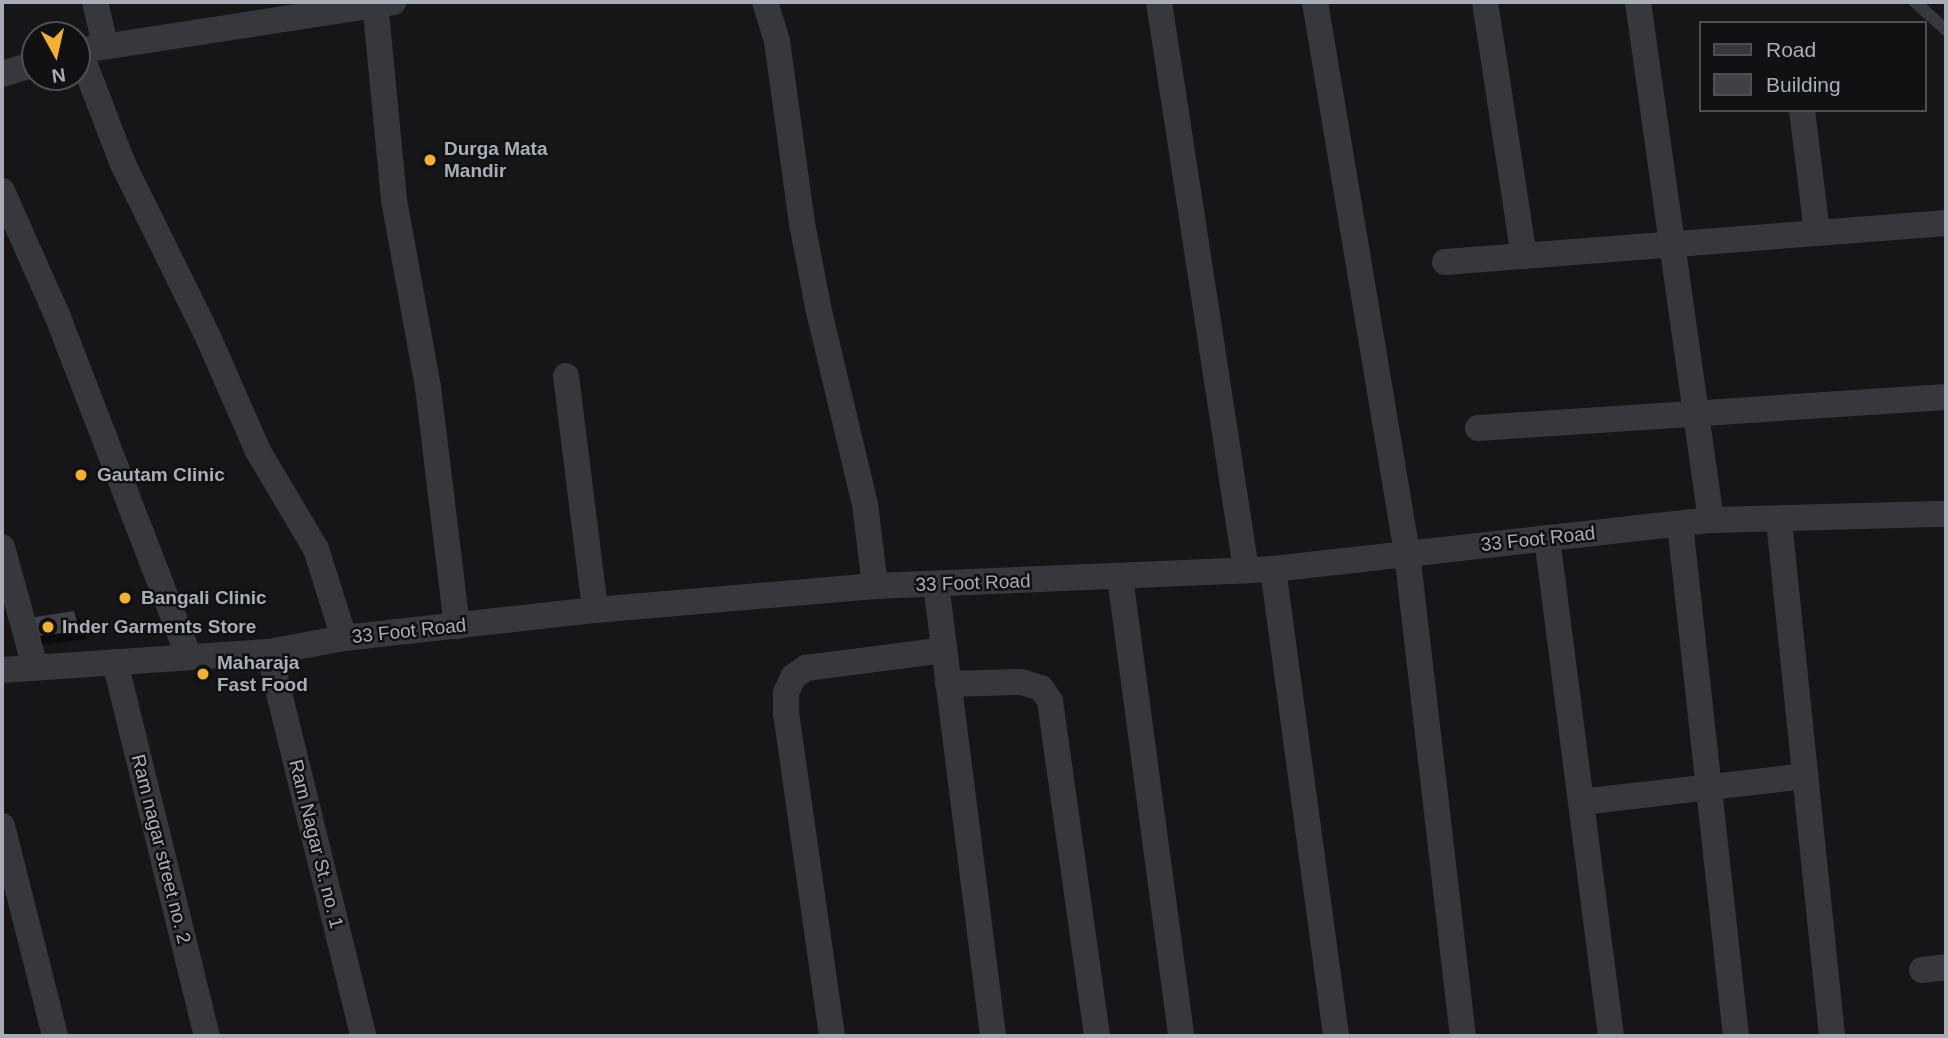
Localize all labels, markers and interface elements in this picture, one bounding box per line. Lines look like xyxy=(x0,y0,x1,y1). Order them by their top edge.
north arrow xyxy=(21,21,91,91)
legend xyxy=(1700,21,1927,112)
text: Road xyxy=(1766,38,1816,61)
text: N xyxy=(50,64,67,87)
text: Building xyxy=(1766,73,1841,96)
place label: Durga Mata Mandir xyxy=(444,138,547,182)
marker: Durga Mata Mandir xyxy=(422,152,438,168)
place label: Gautam Clinic xyxy=(97,464,225,486)
marker: Gautam Clinic xyxy=(71,465,91,485)
street label: 33 Foot Road xyxy=(1480,522,1596,556)
street label: 33 Foot Road xyxy=(915,570,1031,596)
place label: Bangali Clinic xyxy=(141,587,267,609)
marker: Bangali Clinic xyxy=(115,588,135,608)
street label: 33 Foot Road xyxy=(351,614,467,648)
place label: Inder Garments Store xyxy=(62,616,256,638)
marker: Inder Garments Store xyxy=(40,619,56,635)
place label: Maharaja Fast Food xyxy=(217,652,308,696)
marker: Maharaja Fast Food xyxy=(195,666,211,682)
street label: Ram nagar street no. 2 xyxy=(126,752,196,946)
street label: Ram Nagar St. no. 1 xyxy=(284,757,348,931)

